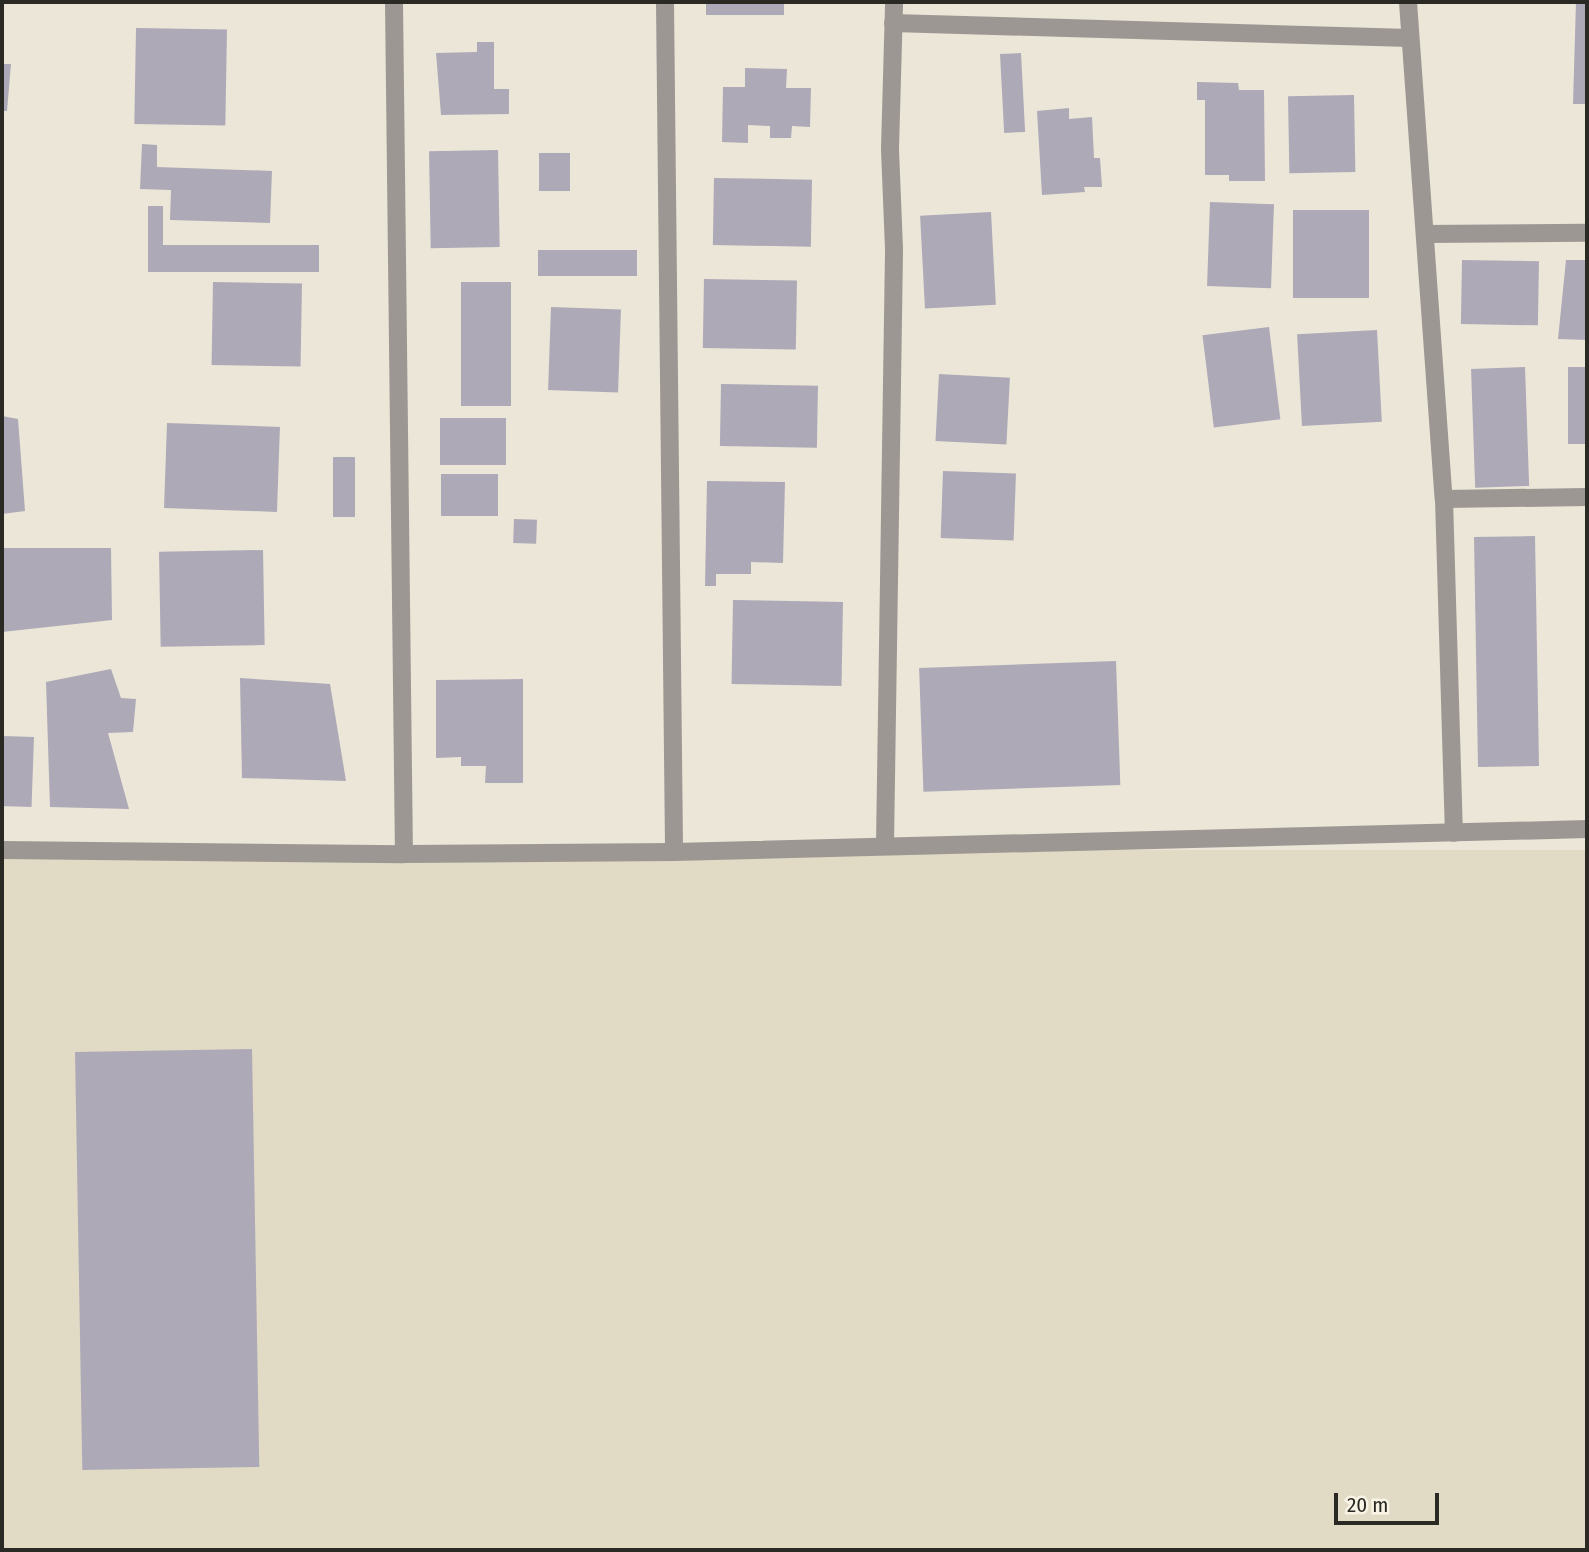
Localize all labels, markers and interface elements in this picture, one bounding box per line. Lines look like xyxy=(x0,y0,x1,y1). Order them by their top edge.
scale bar xyxy=(1337,1478,1442,1522)
text: 20 m xyxy=(1347,1492,1388,1518)

